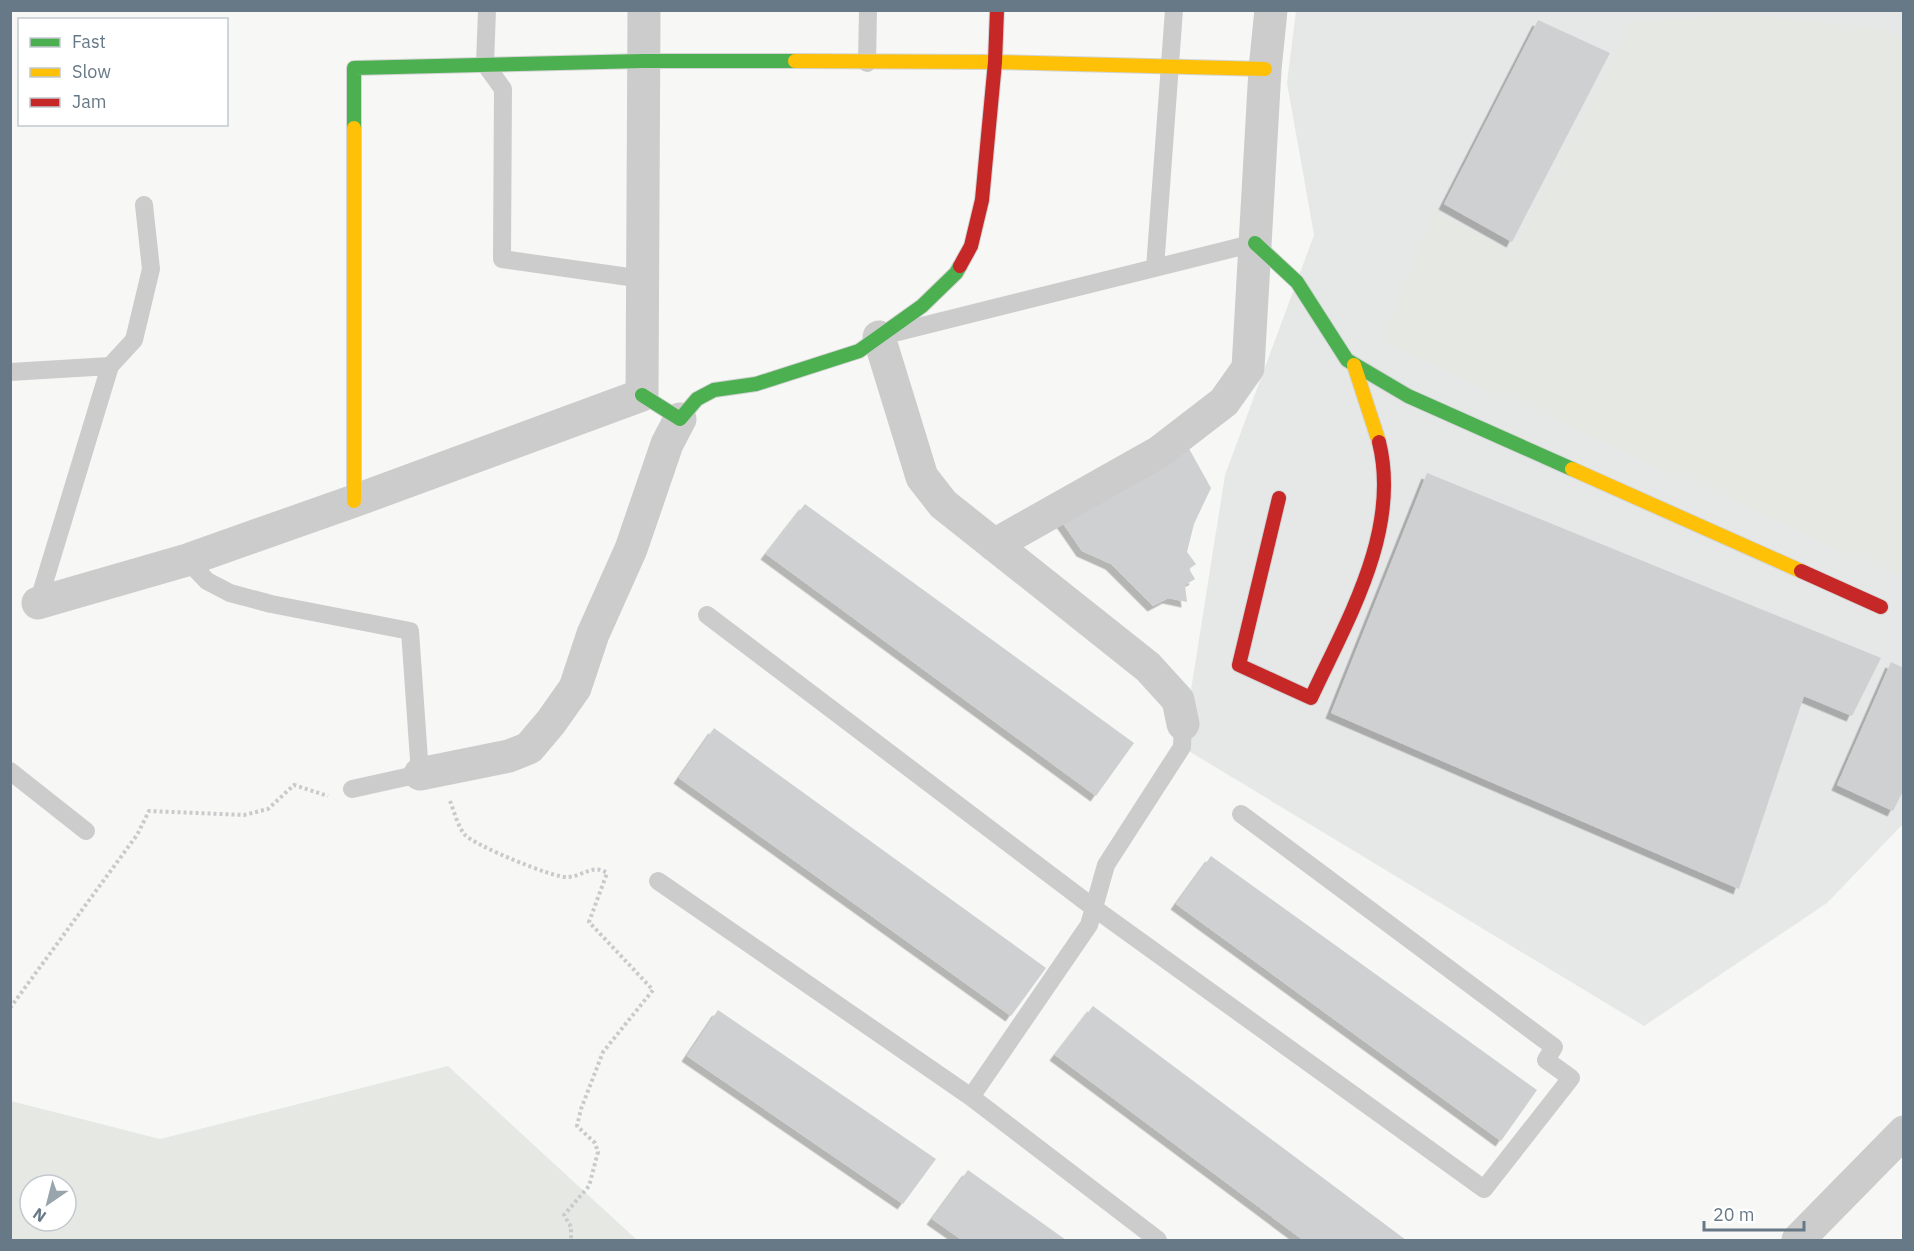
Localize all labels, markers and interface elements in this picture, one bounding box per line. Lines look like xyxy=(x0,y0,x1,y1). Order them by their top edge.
legend xyxy=(18,18,228,126)
text: Fast xyxy=(72,30,106,53)
text: Slow xyxy=(72,60,111,83)
text: Jam xyxy=(72,90,107,113)
north arrow xyxy=(18,1173,78,1233)
scale bar xyxy=(1704,1194,1804,1232)
text: 20 m xyxy=(1713,1203,1755,1226)
text: N xyxy=(29,1204,50,1227)

